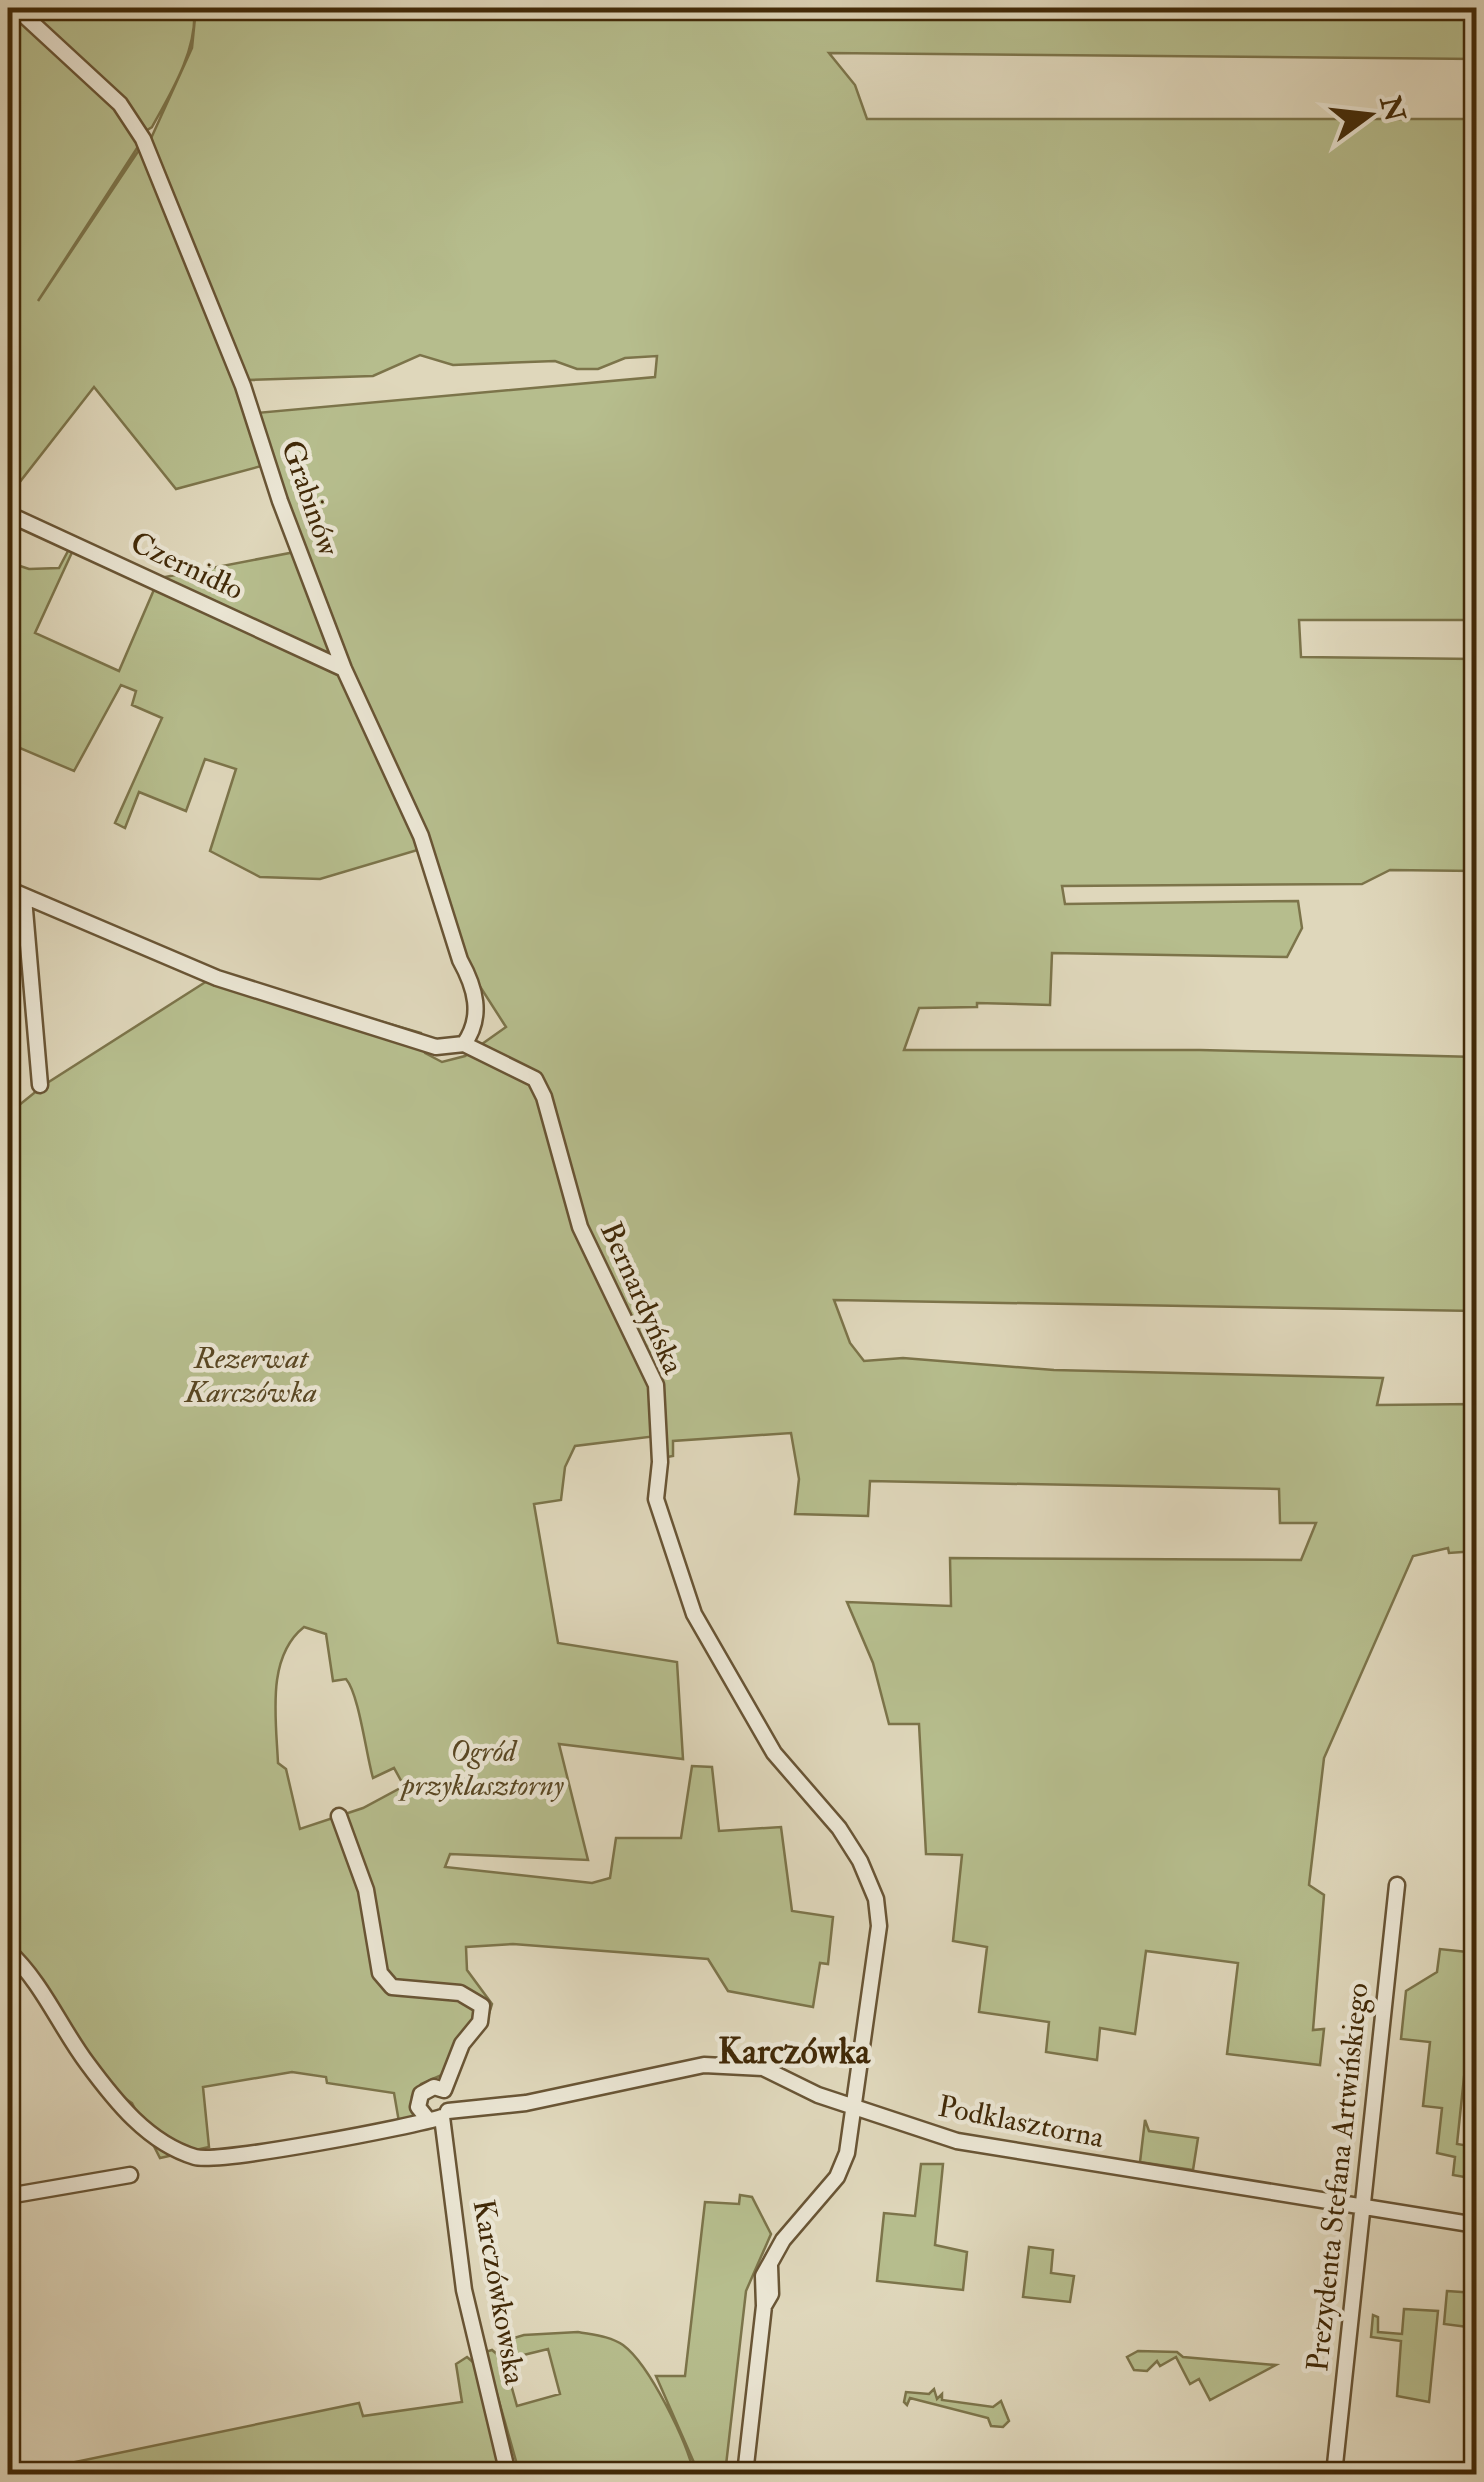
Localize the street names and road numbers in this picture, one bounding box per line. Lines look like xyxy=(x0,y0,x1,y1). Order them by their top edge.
street label: Grabinów xyxy=(273,435,347,561)
street label: Czernidło xyxy=(125,524,249,608)
street label: Bernardyńska xyxy=(592,1216,692,1380)
street label: Prezydenta Stefana Artwińskiego xyxy=(1299,1981,1377,2373)
street label: Podklasztorna xyxy=(935,2088,1108,2156)
street label: Karczówkowska xyxy=(465,2197,534,2388)

